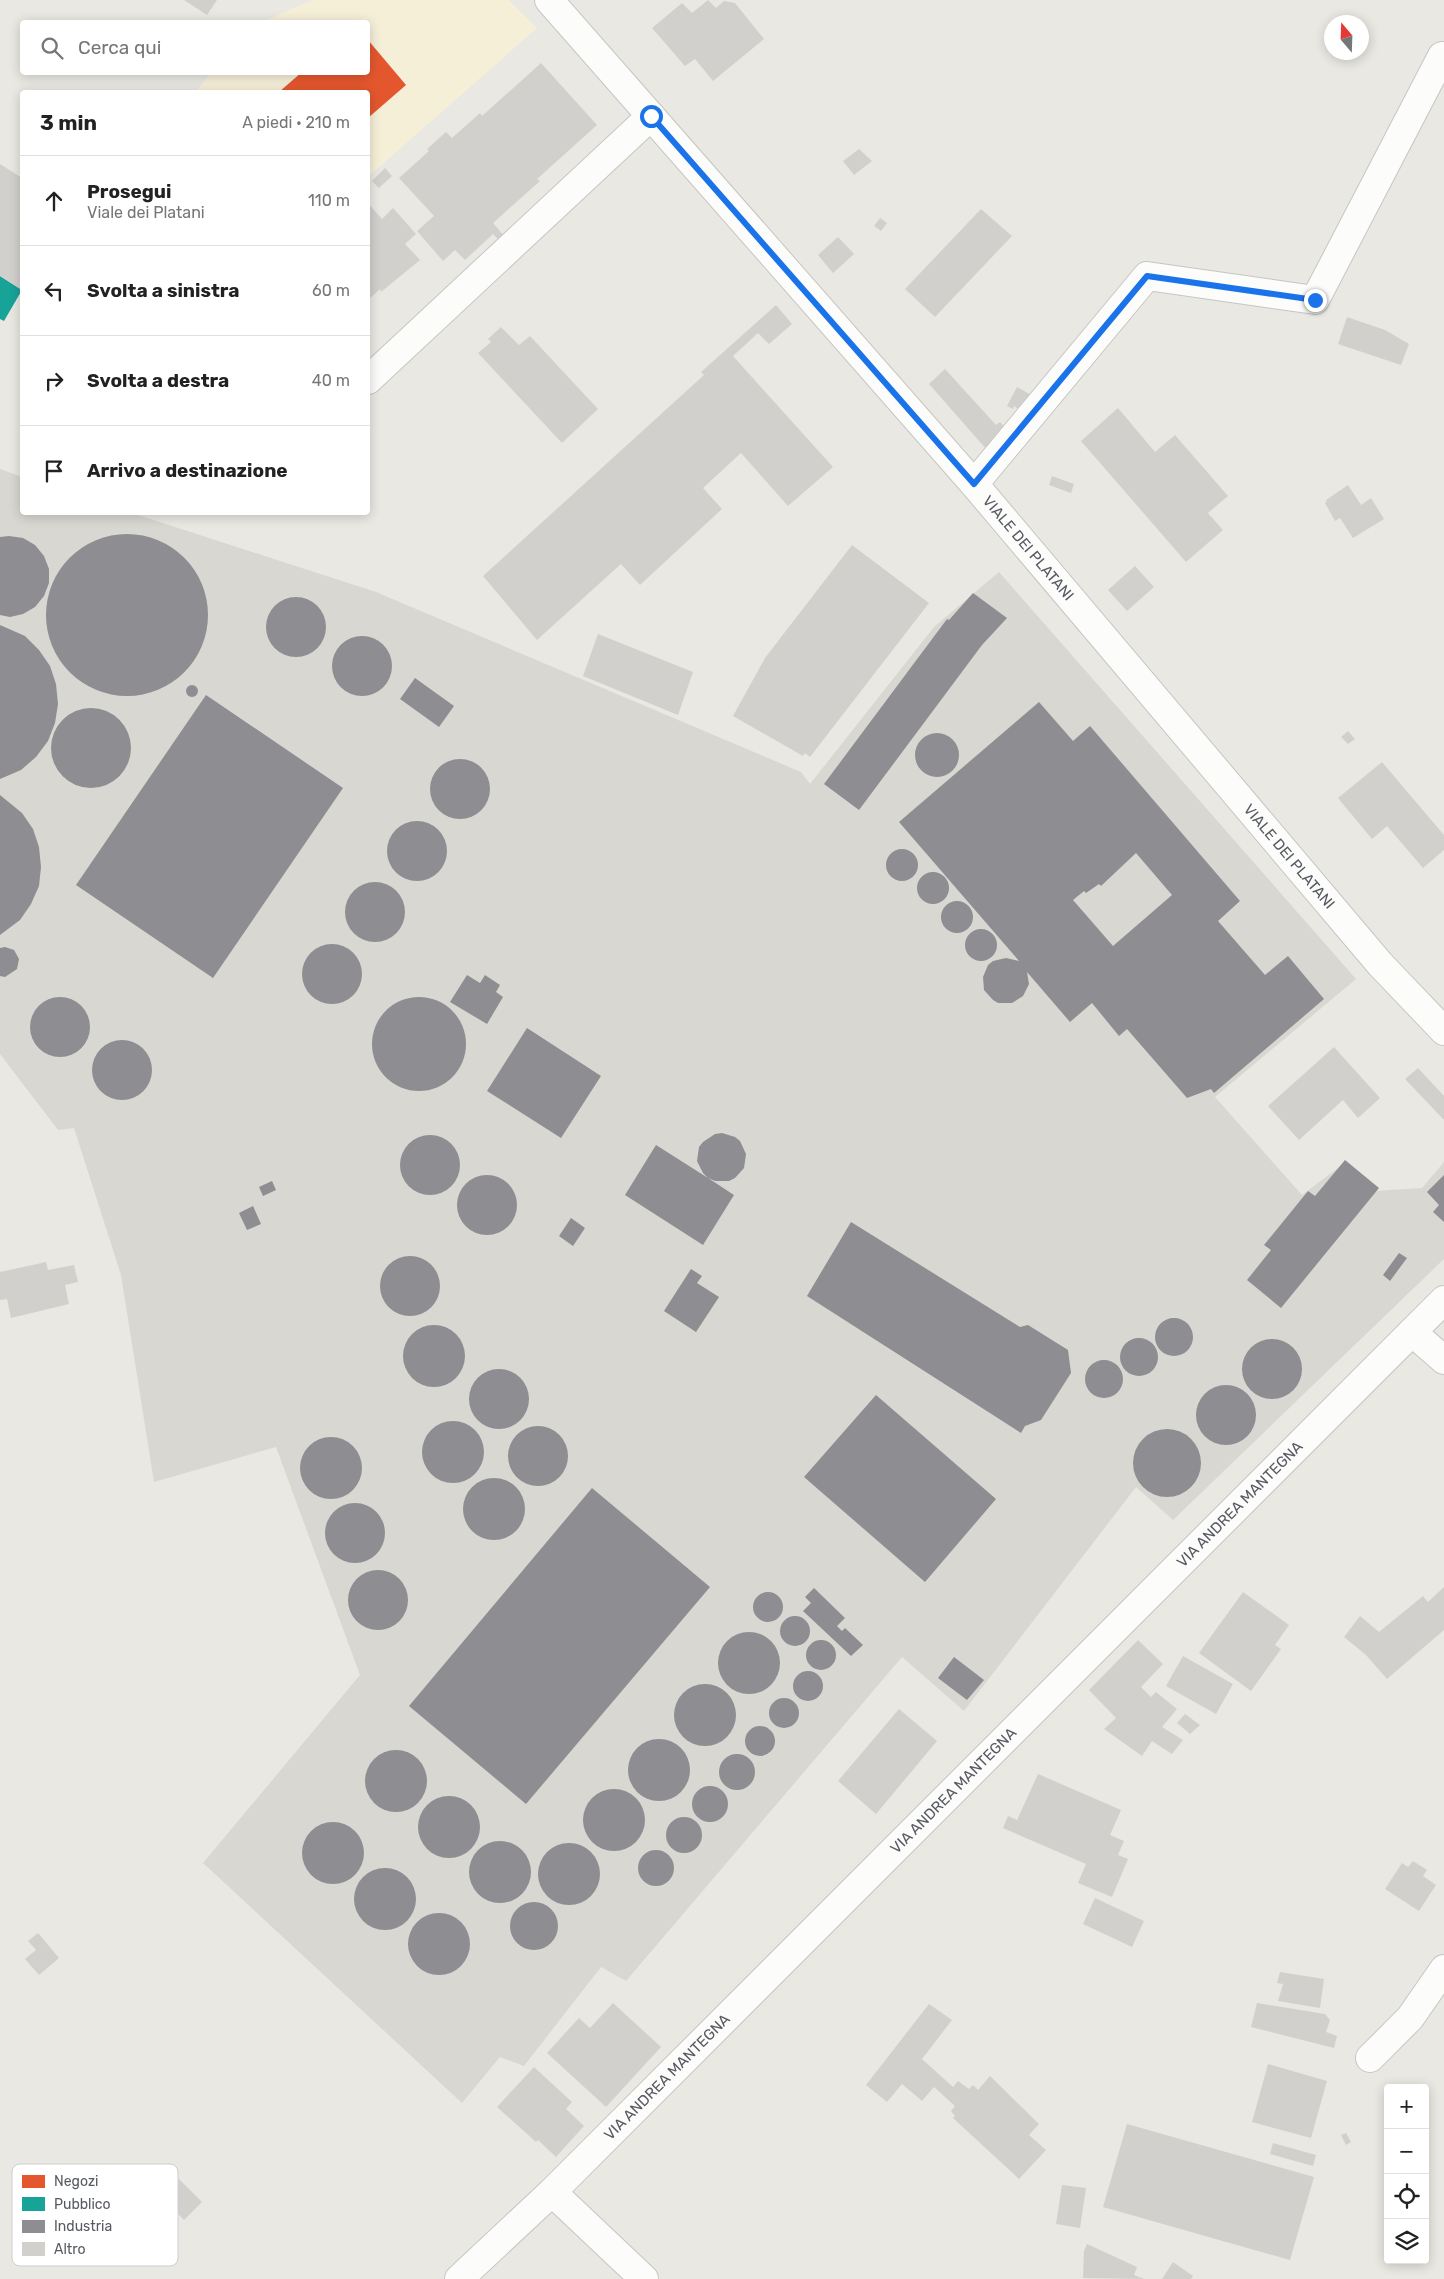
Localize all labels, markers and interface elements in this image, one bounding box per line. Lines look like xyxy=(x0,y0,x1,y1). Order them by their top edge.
north arrow xyxy=(1324,15,1369,60)
search box xyxy=(20,20,370,75)
icon: search xyxy=(38,34,66,62)
text: Cerca qui xyxy=(78,36,161,59)
route start xyxy=(640,105,663,128)
text: 3 min xyxy=(40,110,97,135)
text: A piedi · 210 m xyxy=(242,113,350,132)
text: Prosegui xyxy=(87,180,171,203)
icon: ahead xyxy=(40,187,68,215)
text: 110 m xyxy=(308,191,350,210)
text: Viale dei Platani xyxy=(87,203,205,222)
icon: left xyxy=(40,277,68,305)
text: Svolta a sinistra xyxy=(87,279,240,302)
text: 60 m xyxy=(312,281,350,300)
route end xyxy=(1304,289,1327,312)
icon: right xyxy=(40,367,68,395)
text: Svolta a destra xyxy=(87,369,229,392)
text: 40 m xyxy=(312,371,350,390)
icon: arrive xyxy=(40,457,68,485)
text: Arrivo a destinazione xyxy=(87,459,288,482)
street label: VIALE DEI PLATANI xyxy=(979,492,1078,604)
street label: VIALE DEI PLATANI xyxy=(1240,800,1338,913)
street label: VIA ANDREA MANTEGNA xyxy=(1173,1437,1307,1571)
street label: VIA ANDREA MANTEGNA xyxy=(887,1724,1020,1857)
street label: VIA ANDREA MANTEGNA xyxy=(600,2010,734,2144)
map controls xyxy=(1384,2084,1429,2264)
button: + xyxy=(1384,2084,1429,2129)
button: − xyxy=(1384,2129,1429,2174)
legend xyxy=(12,2164,178,2266)
text: Negozi xyxy=(54,2173,98,2190)
button: locate xyxy=(1384,2174,1429,2219)
text: Pubblico xyxy=(54,2196,111,2213)
text: Industria xyxy=(54,2218,112,2235)
button: layers xyxy=(1384,2219,1429,2264)
text: Altro xyxy=(54,2241,85,2258)

